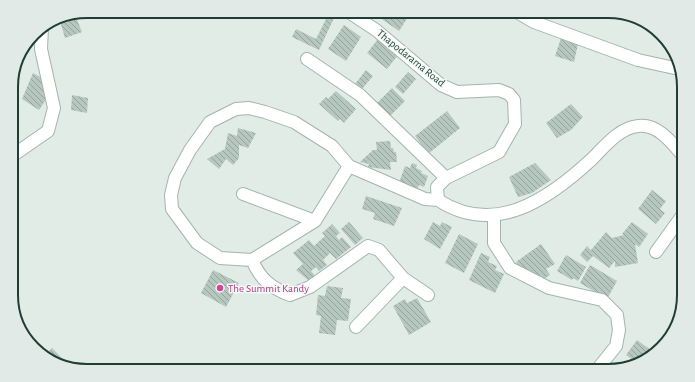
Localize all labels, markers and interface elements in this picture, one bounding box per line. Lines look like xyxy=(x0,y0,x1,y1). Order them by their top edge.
street label: Thapodarama Road xyxy=(375,27,447,89)
marker: The Summit Kandy xyxy=(215,283,225,293)
place label: The Summit Kandy xyxy=(228,283,309,294)

